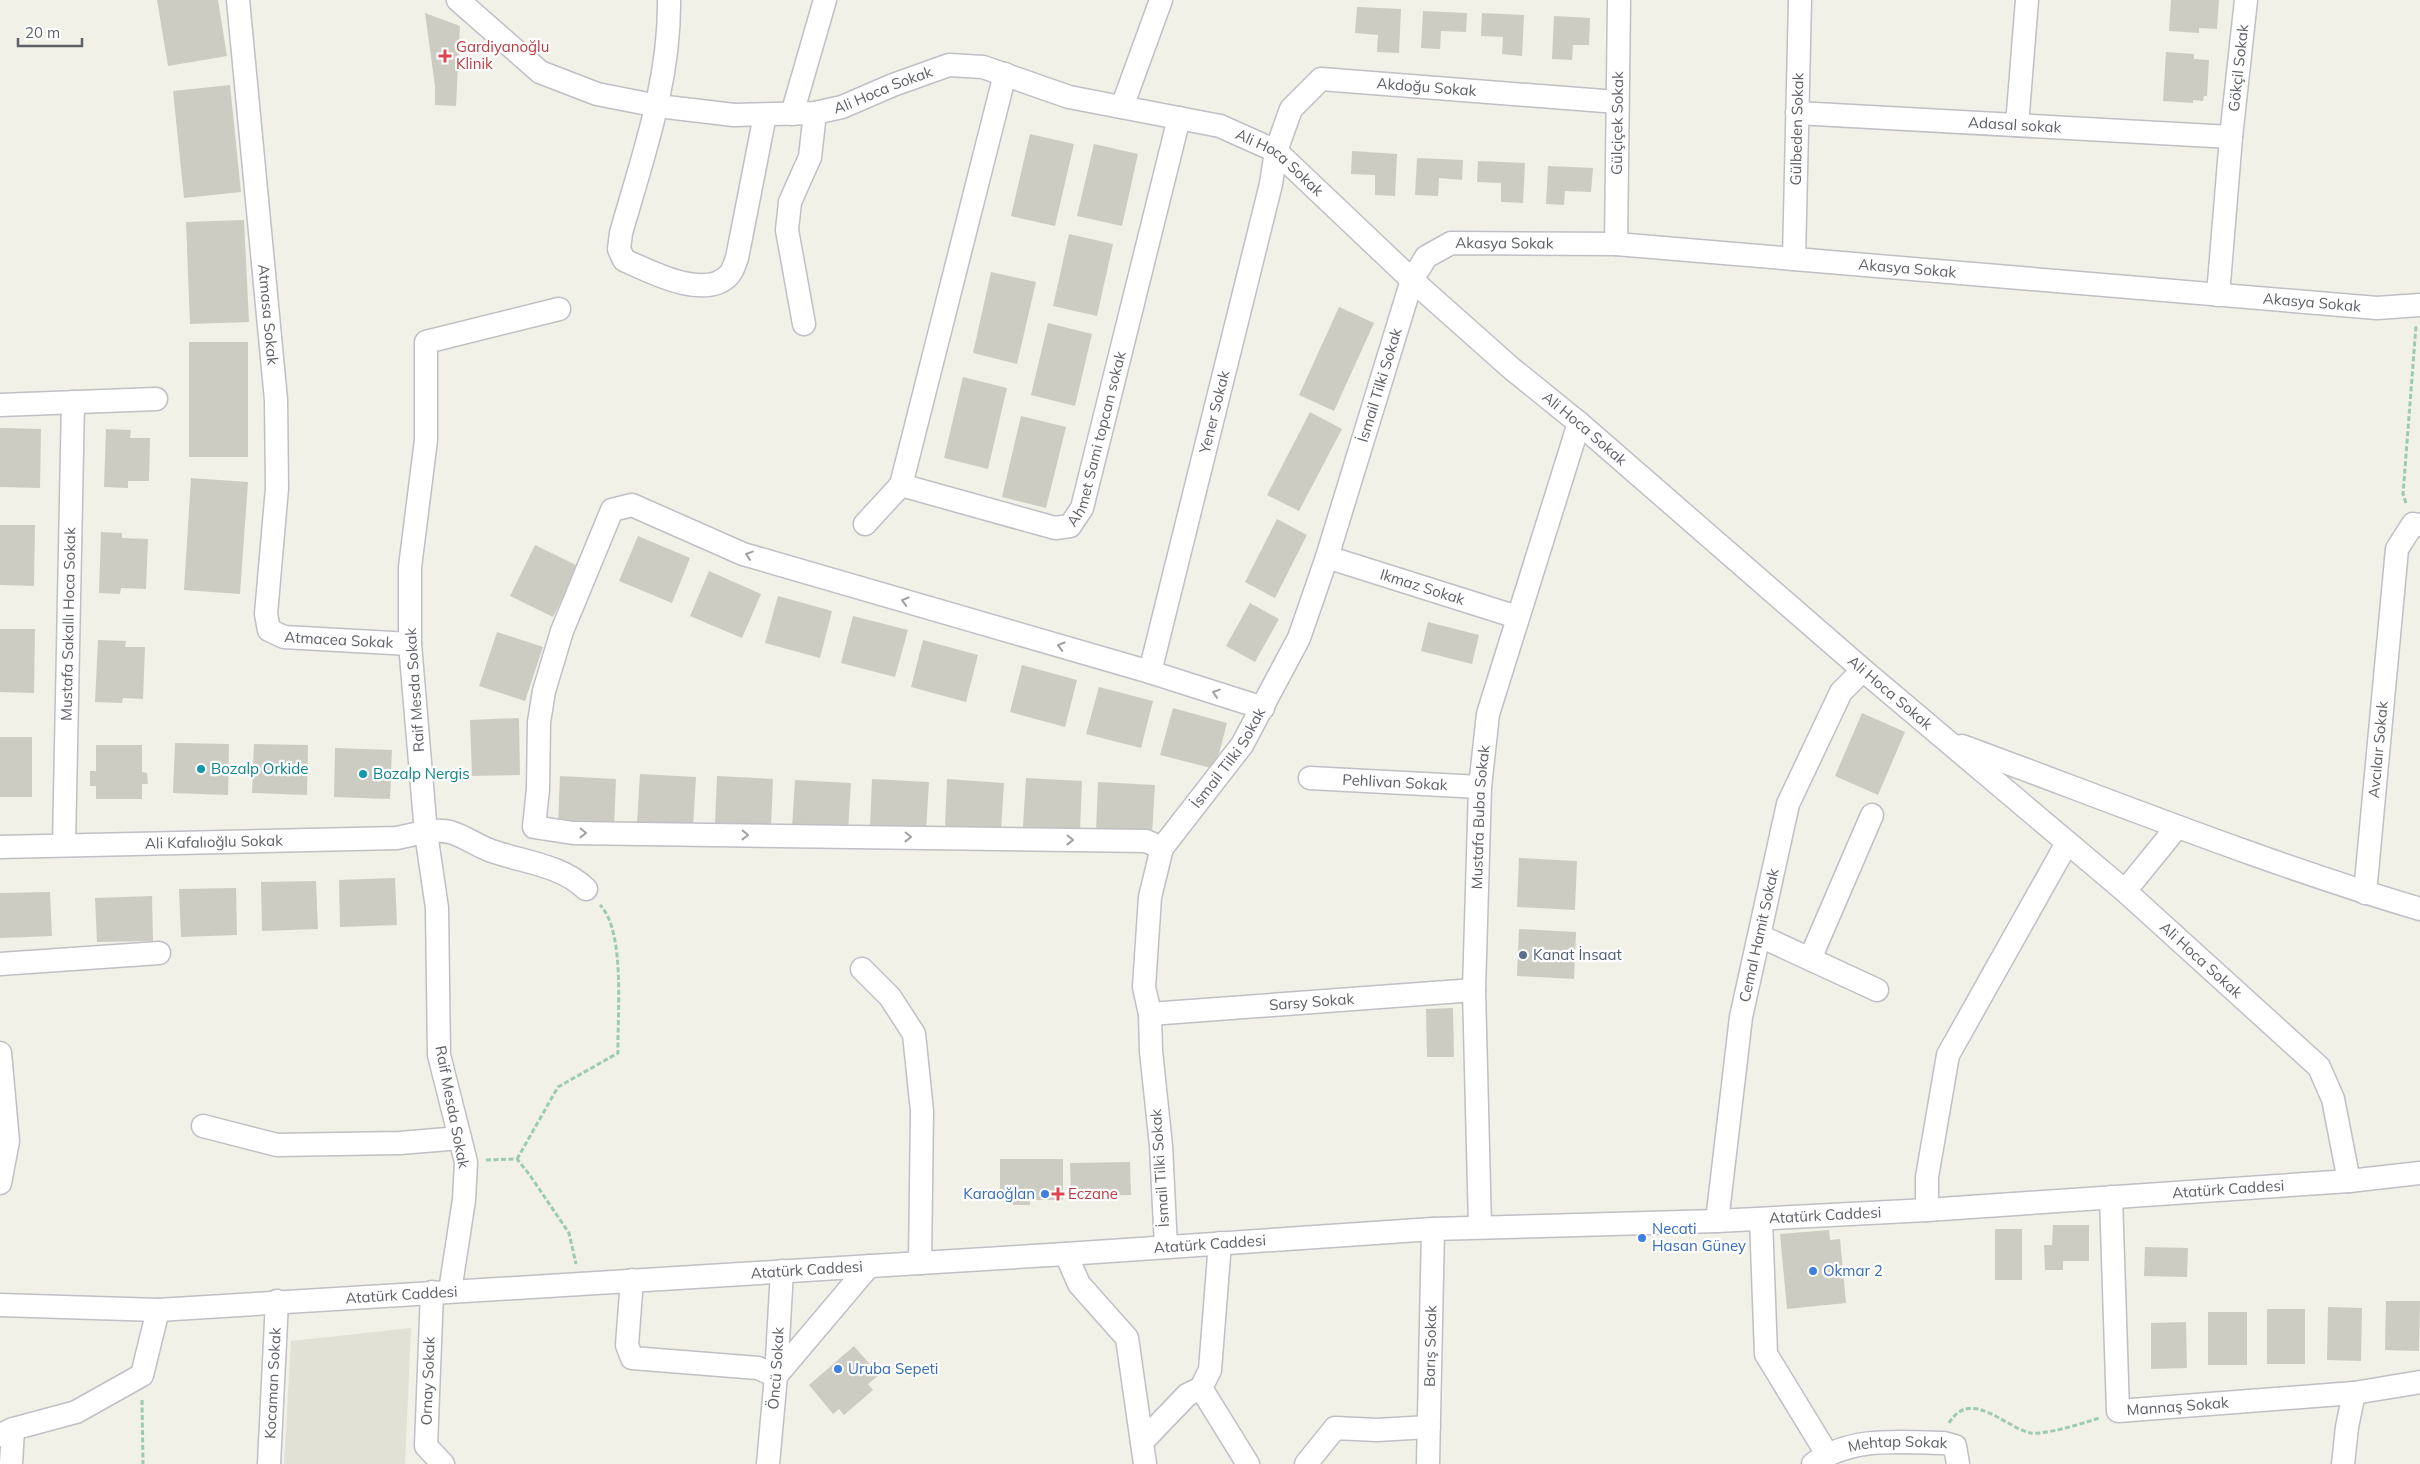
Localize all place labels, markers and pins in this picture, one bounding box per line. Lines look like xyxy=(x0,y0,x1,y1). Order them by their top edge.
place label: Gardiyanoğlu Klinik xyxy=(456,37,549,73)
marker: Gardiyanoğlu Klinik xyxy=(438,49,452,63)
place label: Bozalp Orkide xyxy=(211,759,308,778)
marker: Bozalp Orkide xyxy=(195,763,207,775)
place label: Bozalp Nergis xyxy=(373,764,470,783)
marker: Bozalp Nergis xyxy=(357,768,369,780)
place label: Kanat İnsaat xyxy=(1533,945,1622,964)
marker: Kanat İnsaat xyxy=(1517,949,1529,961)
place label: Karaoğlan xyxy=(963,1184,1035,1203)
place label: Eczane xyxy=(1068,1184,1118,1203)
marker: Karaoğlan xyxy=(1039,1188,1051,1200)
marker: Eczane xyxy=(1052,1188,1064,1200)
place label: Necati Hasan Güney xyxy=(1652,1219,1746,1255)
marker: Necati Hasan Güney xyxy=(1636,1232,1648,1244)
place label: Okmar 2 xyxy=(1823,1261,1883,1280)
marker: Okmar 2 xyxy=(1807,1265,1819,1277)
place label: Uruba Sepeti xyxy=(848,1359,938,1378)
marker: Uruba Sepeti xyxy=(832,1363,844,1375)

